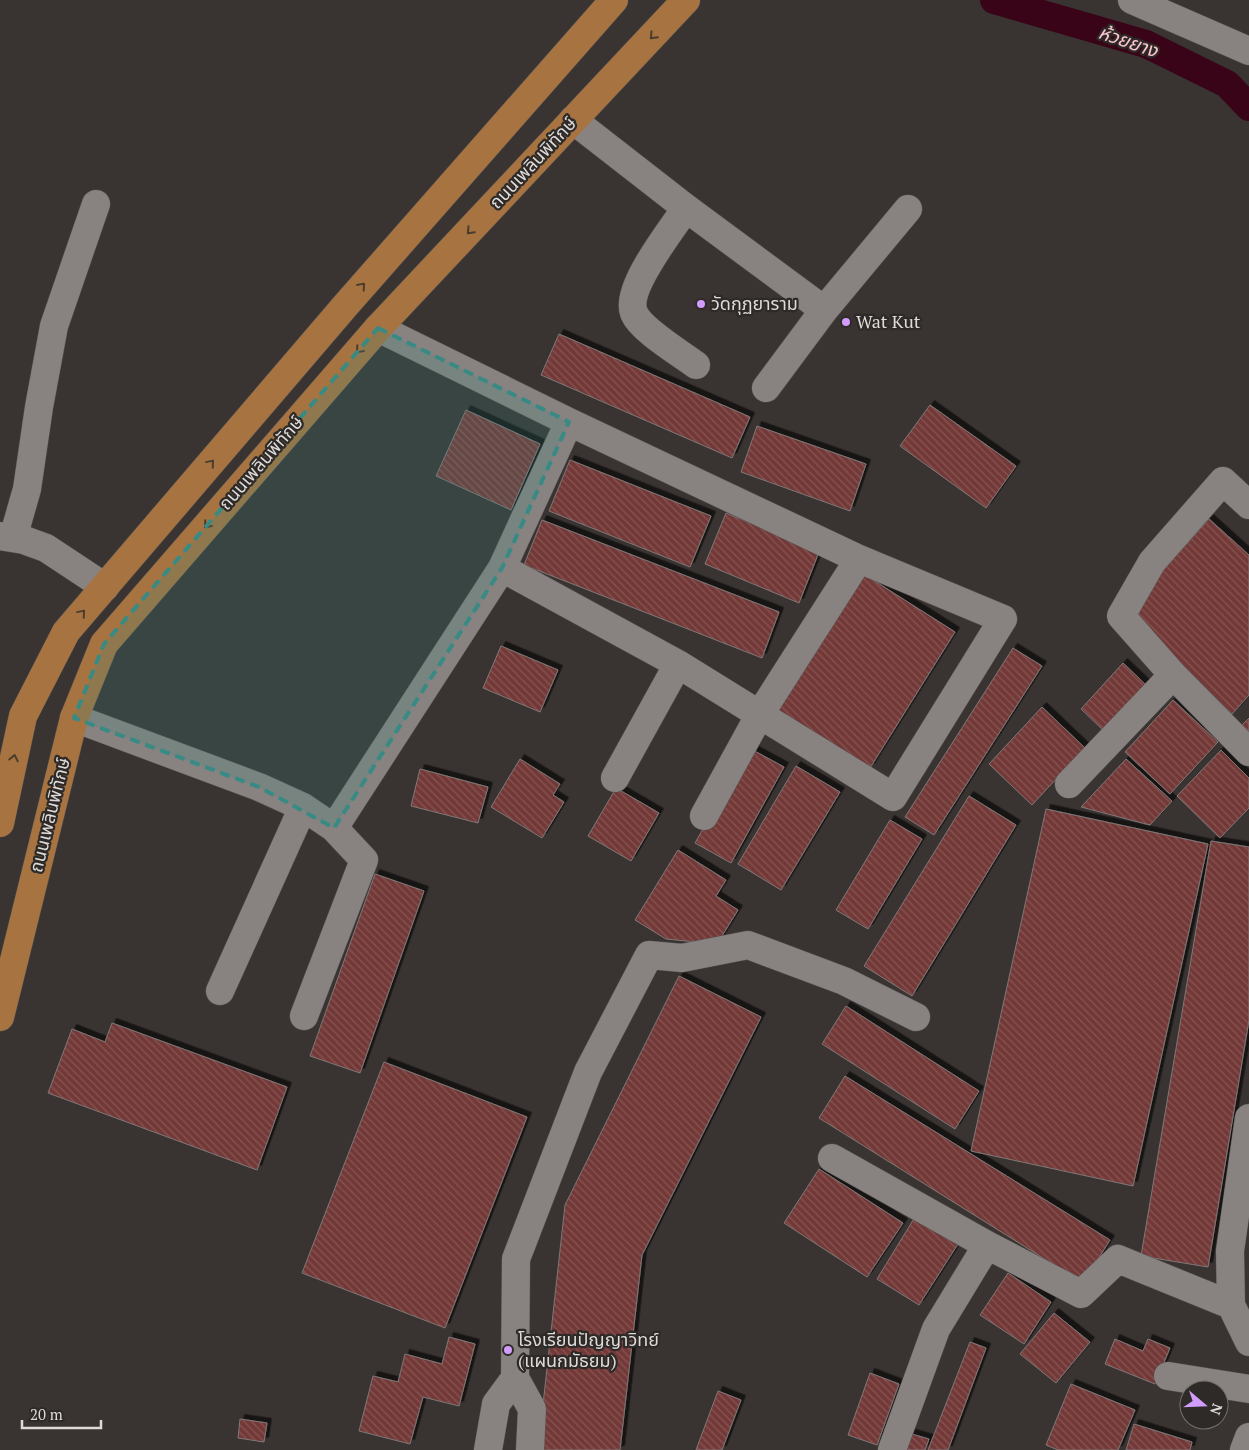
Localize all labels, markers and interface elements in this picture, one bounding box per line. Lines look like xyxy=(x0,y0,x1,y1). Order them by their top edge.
water label: ห้วยยาง xyxy=(1095,19,1162,63)
one-way arrow xyxy=(650,30,659,39)
street label: ถนนเพลินพิทักษ์ xyxy=(483,111,581,213)
one-way arrow xyxy=(467,225,476,234)
one-way arrow xyxy=(356,283,365,292)
place label: วัดกุฏยาราม xyxy=(711,291,798,315)
marker: วัดกุฏยาราม xyxy=(695,298,707,310)
place label: Wat Kut xyxy=(856,309,921,333)
marker: Wat Kut xyxy=(840,316,852,328)
one-way arrow xyxy=(356,344,365,353)
street label: ถนนเพลินพิทักษ์ xyxy=(213,410,308,515)
one-way arrow xyxy=(205,460,213,469)
one-way arrow xyxy=(204,520,213,529)
one-way arrow xyxy=(77,610,86,619)
one-way arrow xyxy=(8,754,19,763)
street label: ถนนเพลินพิทักษ์ xyxy=(23,755,75,875)
place label: โรงเรียนปัญญาวิทย์ (แผนกมัธยม) xyxy=(518,1327,659,1372)
marker: โรงเรียนปัญญาวิทย์ (แผนกมัธยม) xyxy=(502,1344,514,1356)
north arrow xyxy=(1179,1380,1229,1430)
scale bar xyxy=(22,1398,101,1430)
text: N xyxy=(1206,1401,1227,1418)
text: 20 m xyxy=(30,1404,63,1424)

